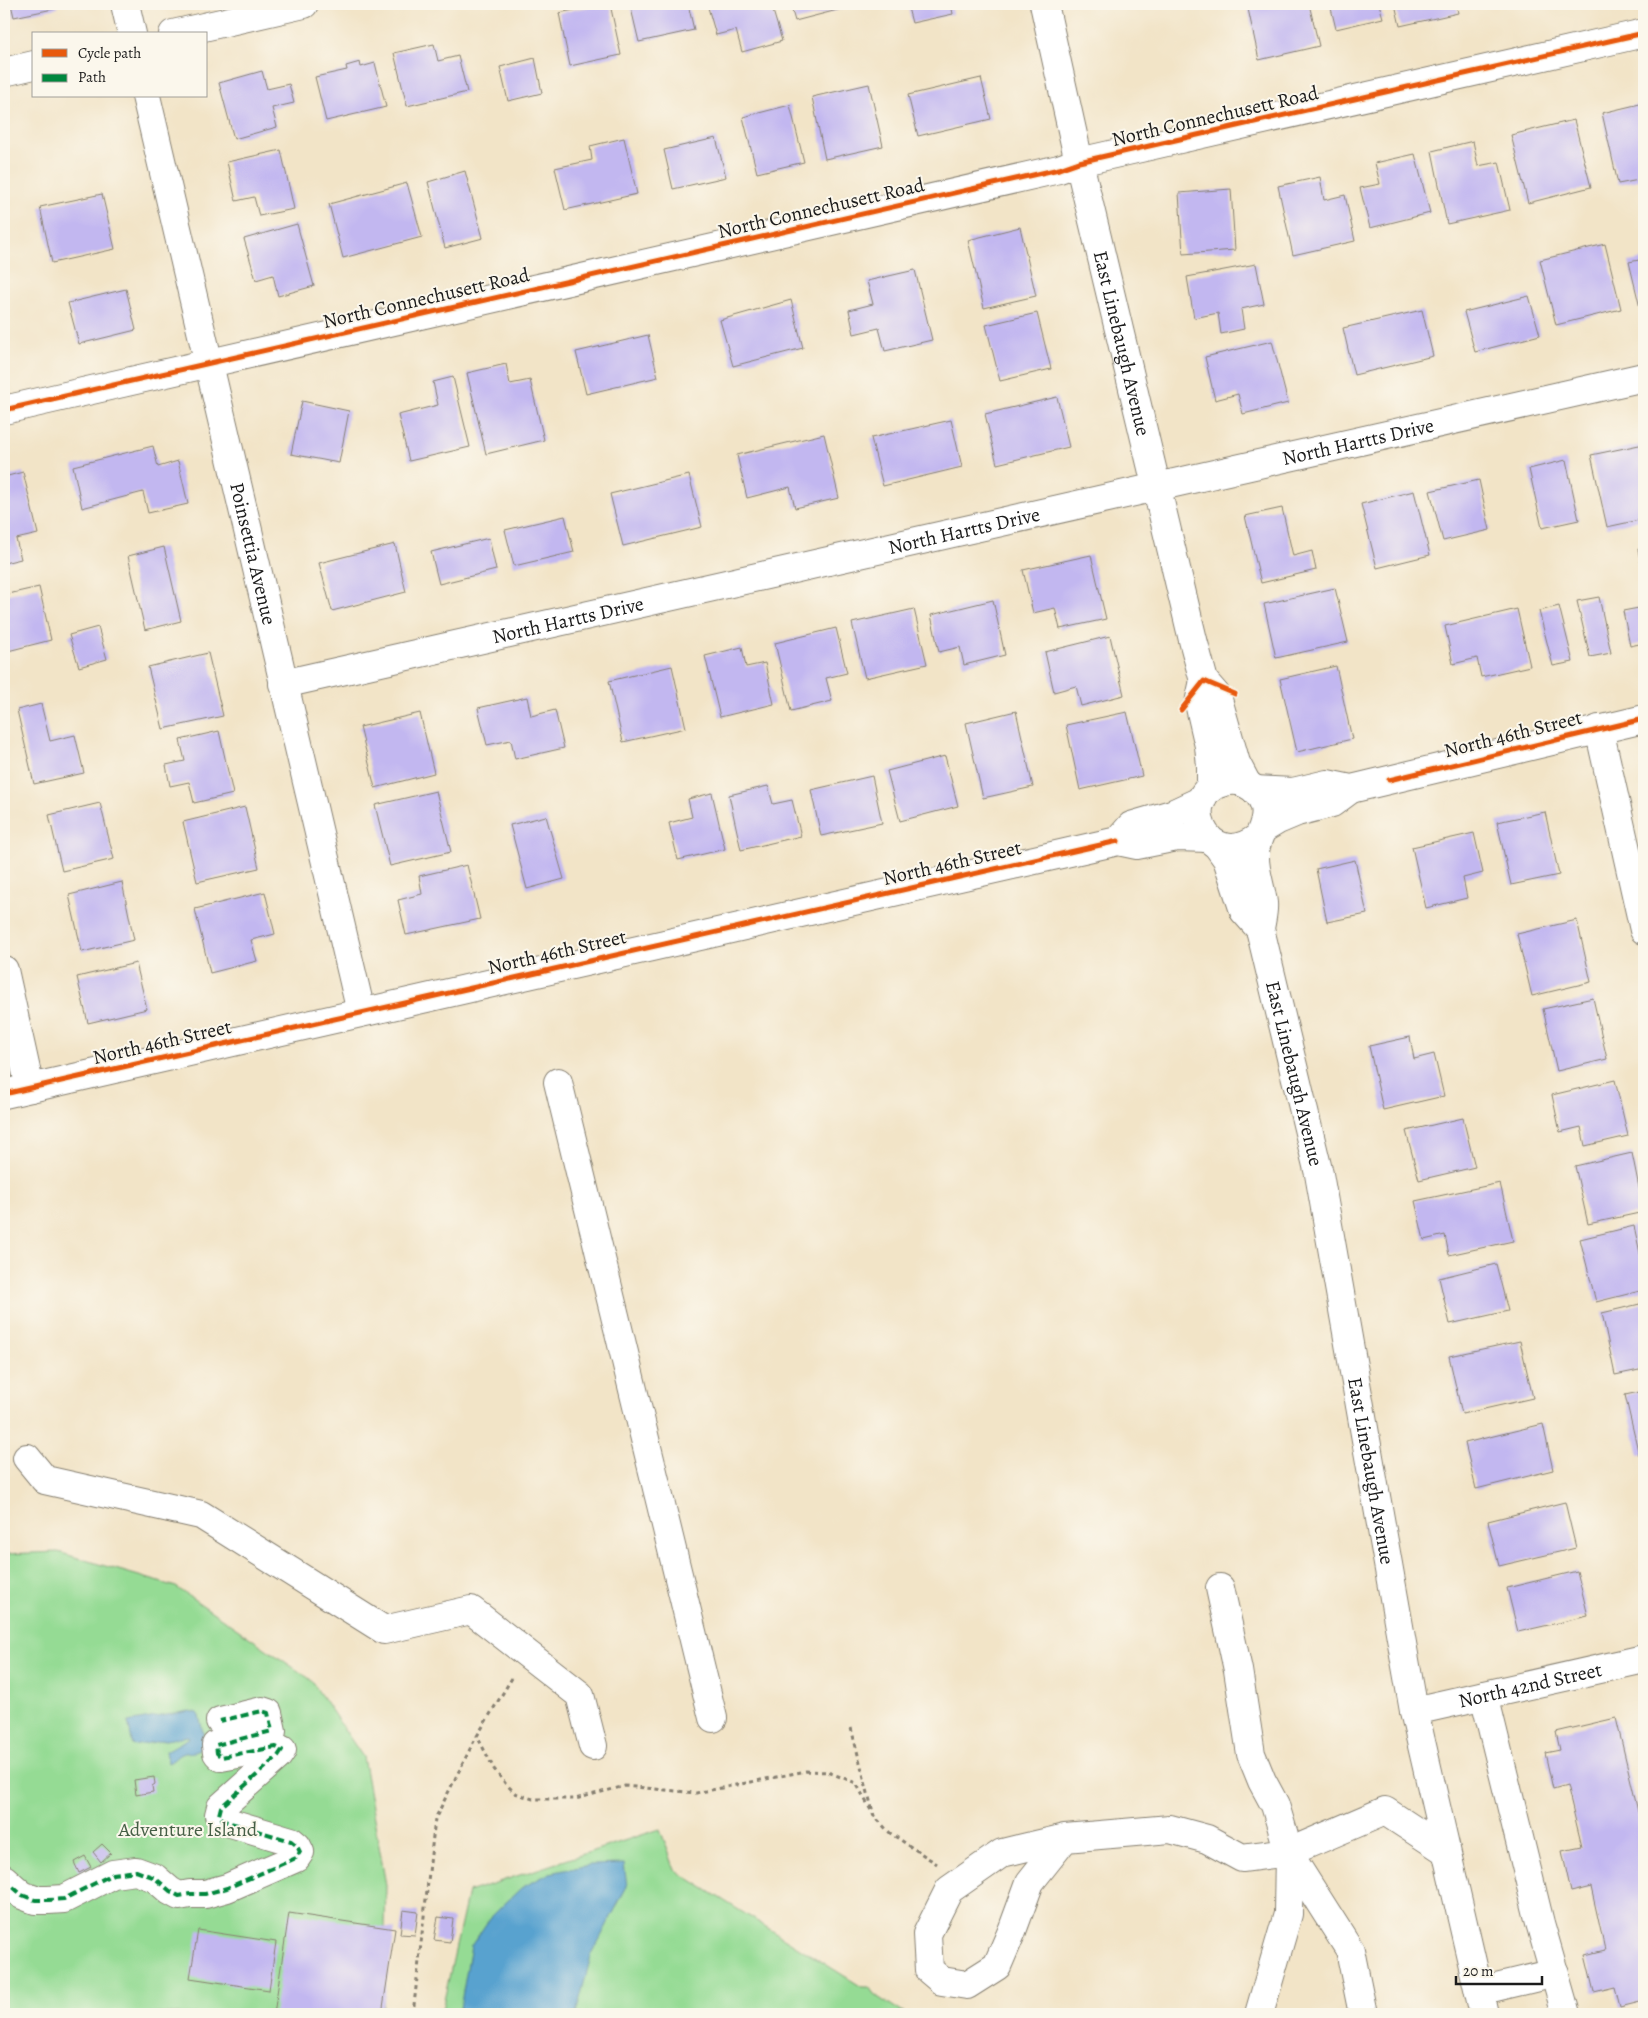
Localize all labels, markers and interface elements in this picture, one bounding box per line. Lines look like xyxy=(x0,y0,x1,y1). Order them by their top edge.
legend xyxy=(32,32,208,98)
text: Cycle path xyxy=(78,43,141,63)
text: Path xyxy=(78,67,106,87)
street label: North Connechusett Road xyxy=(1109,79,1321,153)
street label: North Connechusett Road xyxy=(715,171,927,245)
street label: East Linebaugh Avenue xyxy=(1087,248,1157,439)
street label: North Connechusett Road xyxy=(320,261,532,335)
street label: North Hartts Drive xyxy=(1280,411,1436,472)
street label: Poinsettia Avenue xyxy=(224,480,283,627)
street label: North Hartts Drive xyxy=(885,500,1042,561)
street label: North Hartts Drive xyxy=(489,590,646,650)
street label: North 46th Street xyxy=(1441,704,1585,764)
street label: North 46th Street xyxy=(880,834,1024,892)
street label: North 46th Street xyxy=(485,923,629,981)
street label: East Linebaugh Avenue xyxy=(1259,978,1330,1169)
street label: North 46th Street xyxy=(90,1013,234,1071)
street label: East Linebaugh Avenue xyxy=(1342,1375,1401,1567)
street label: North 42nd Street xyxy=(1456,1655,1605,1714)
park label: Adventure Island xyxy=(117,1816,258,1843)
scale bar xyxy=(1456,1953,1542,1985)
text: 20 m xyxy=(1463,1961,1494,1981)

